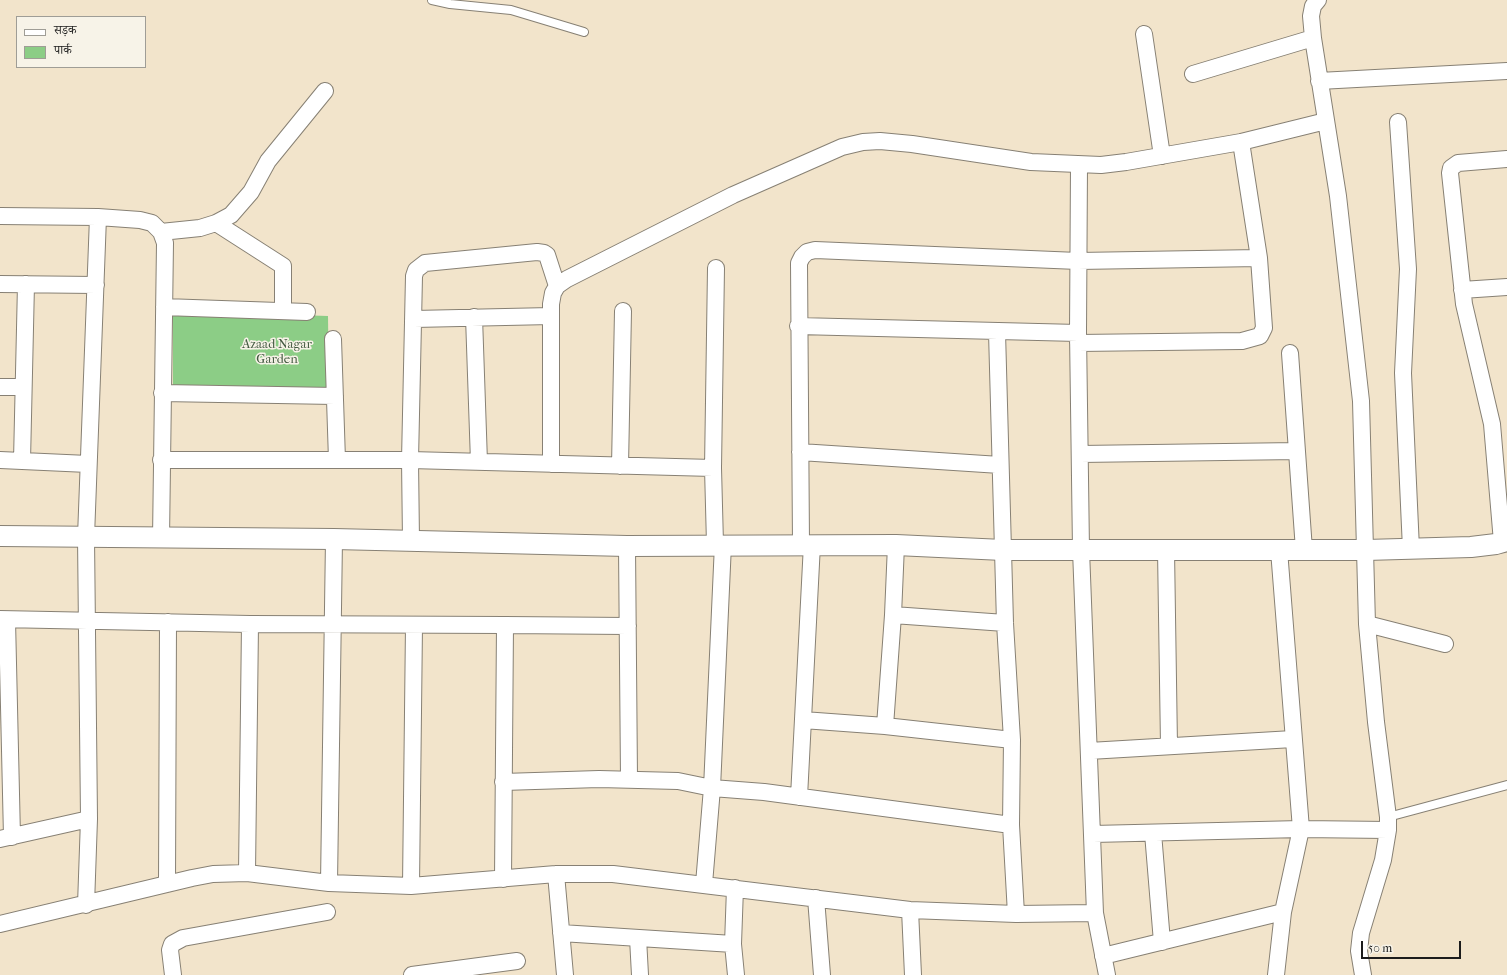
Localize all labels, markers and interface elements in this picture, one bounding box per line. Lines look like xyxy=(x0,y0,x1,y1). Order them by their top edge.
legend xyxy=(16,16,146,68)
text: सड़क xyxy=(54,23,77,37)
text: पार्क xyxy=(54,43,72,57)
park label: Azaad Nagar Garden xyxy=(242,337,312,368)
scale bar xyxy=(1363,933,1463,959)
text: 50 m xyxy=(1368,941,1392,955)

